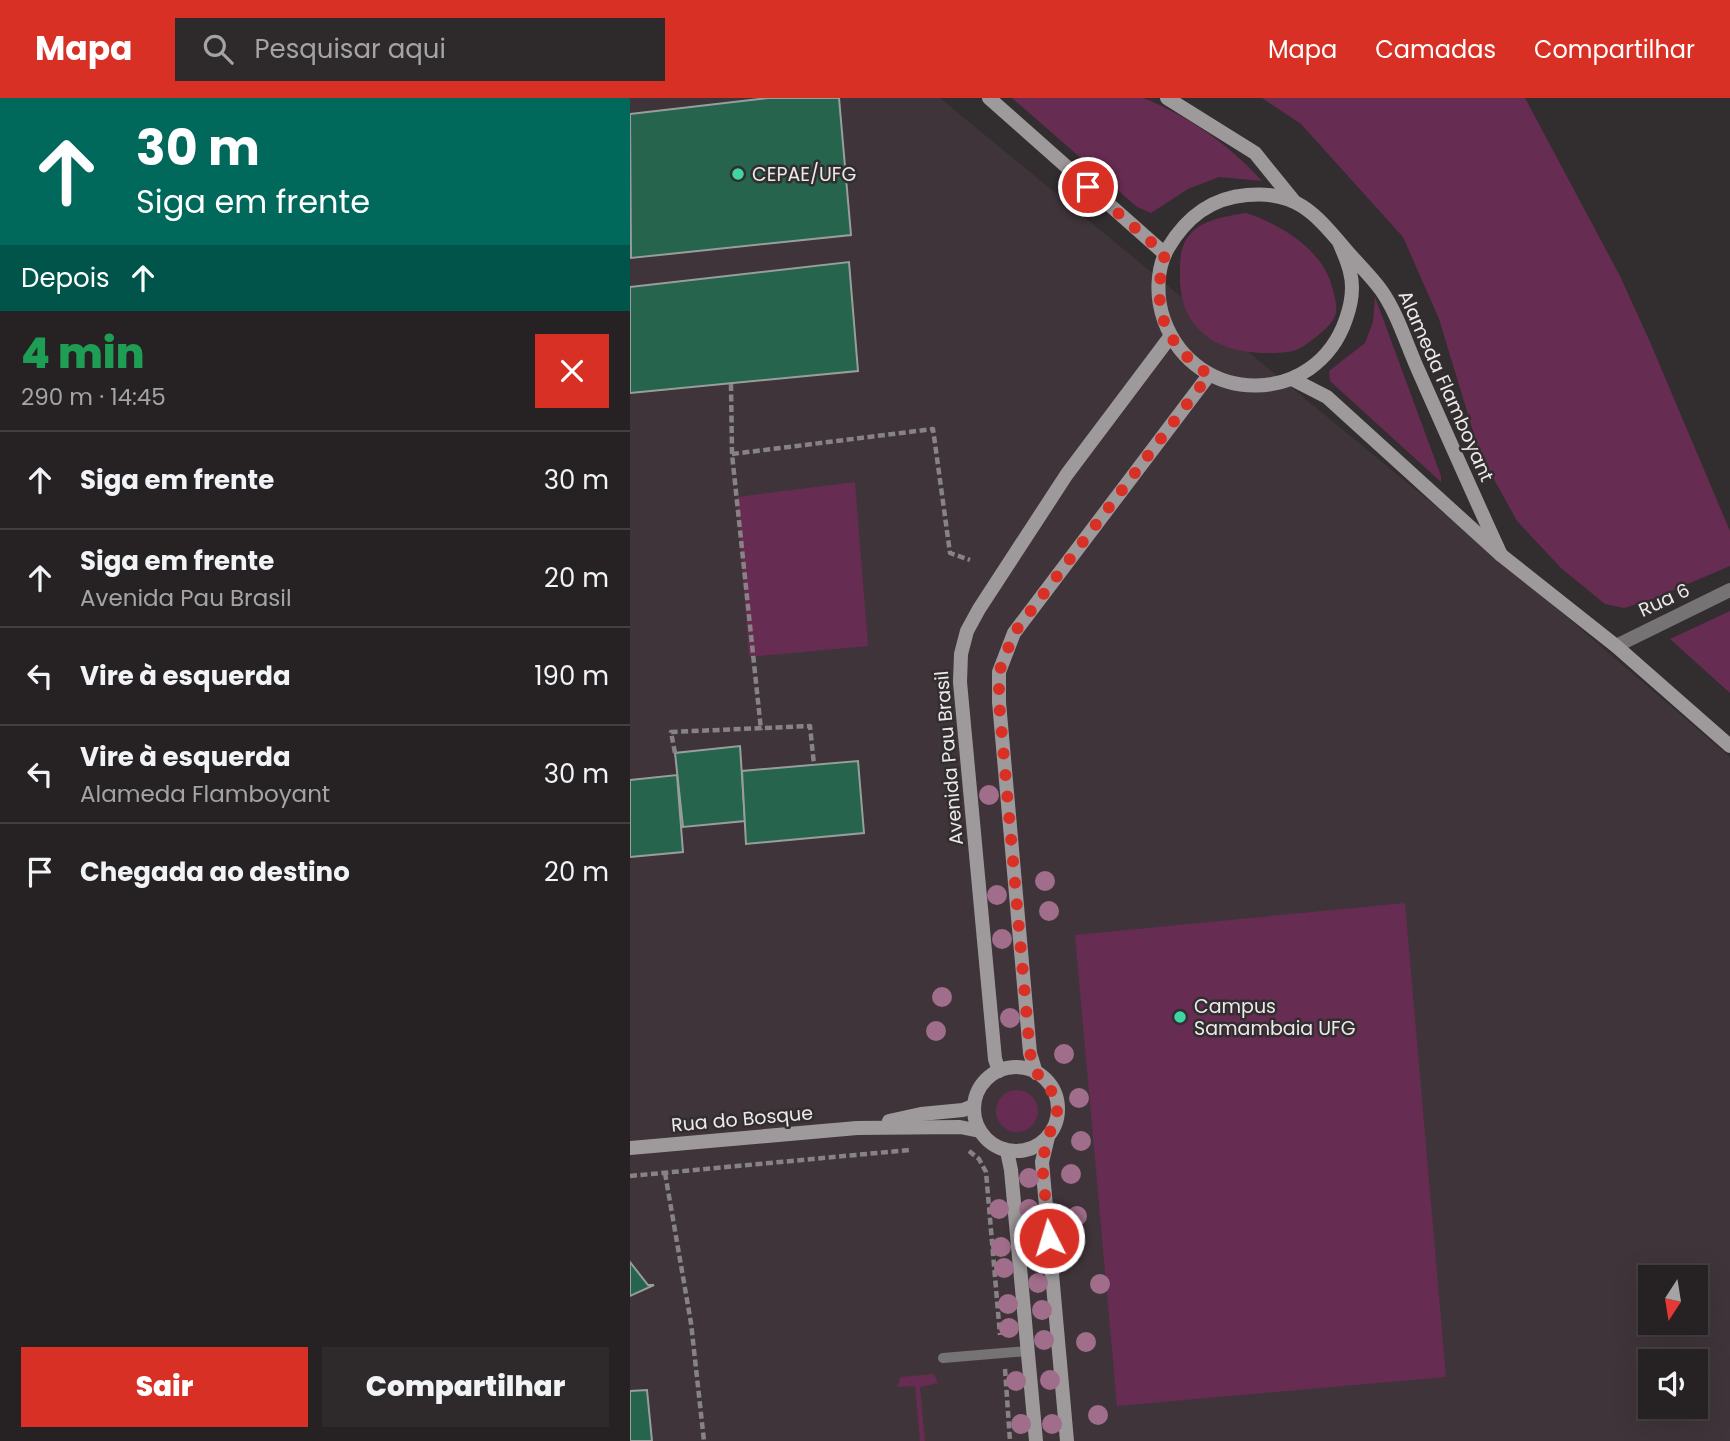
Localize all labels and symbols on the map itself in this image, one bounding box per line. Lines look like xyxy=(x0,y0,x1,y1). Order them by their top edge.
pin xyxy=(1058,157,1118,217)
place label: CEPAE/UFG xyxy=(752,161,856,188)
marker: CEPAE/UFG xyxy=(730,166,746,182)
street label: Alameda Flamboyant xyxy=(1392,286,1500,486)
street label: Rua 6 xyxy=(1634,576,1694,624)
street label: Avenida Pau Brasil xyxy=(928,670,970,846)
place label: Campus Samambaia UFG xyxy=(1194,993,1355,1042)
marker: Campus Samambaia UFG xyxy=(1172,1009,1188,1025)
street label: Rua do Bosque xyxy=(670,1099,814,1139)
position arrow xyxy=(1012,1201,1086,1275)
north arrow xyxy=(1638,1265,1708,1335)

